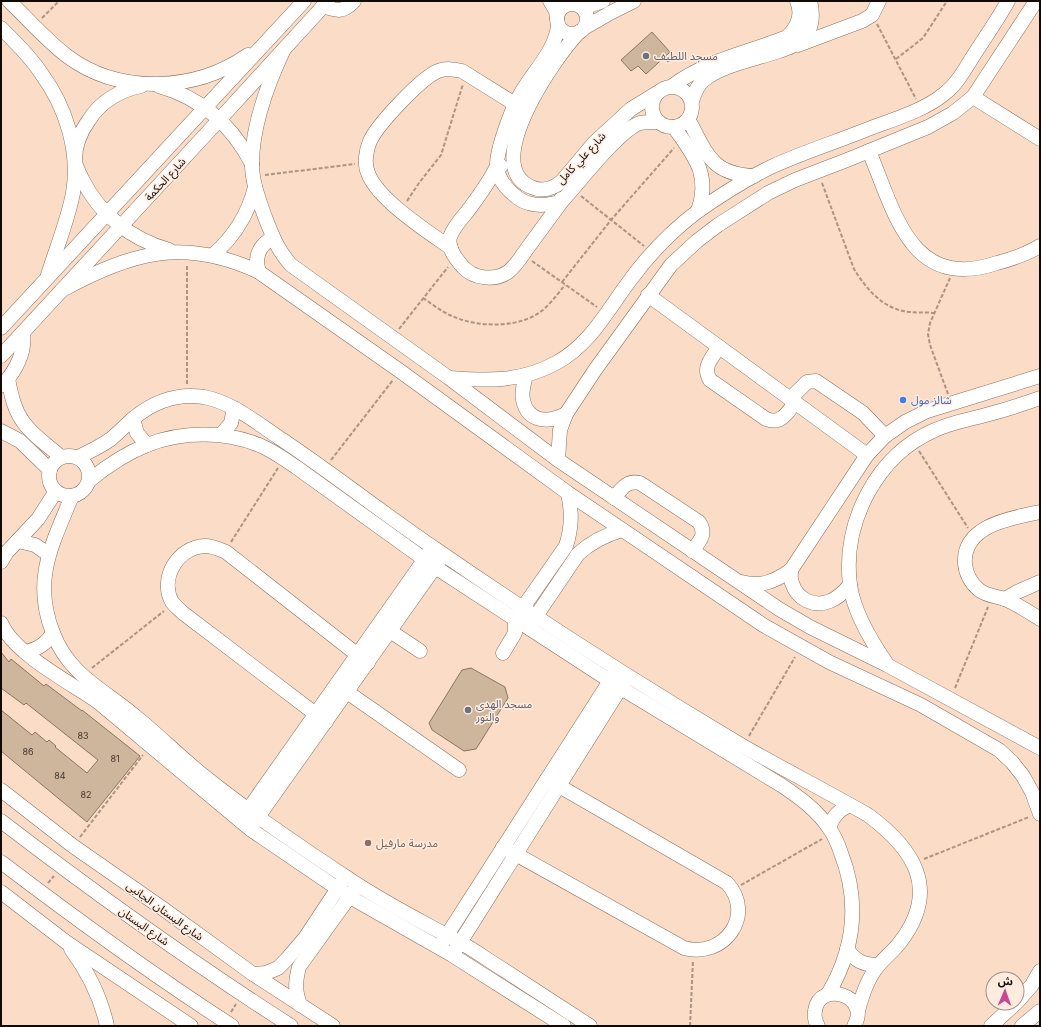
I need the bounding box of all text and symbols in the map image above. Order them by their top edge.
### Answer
place label: مسجد اللطيف [654,49,718,63]
marker: مسجد اللطيف [641,51,651,61]
street label: شارع علي كامل [553,129,611,189]
street label: شارع الحكمة [141,154,190,204]
place label: شالز مول [911,393,952,407]
marker: شالز مول [898,395,908,405]
place label: مسجد الهدى والنور [475,697,533,724]
marker: مسجد الهدى والنور [463,705,473,715]
house number: 83 [77,730,89,741]
house number: 86 [22,746,34,757]
house number: 81 [110,753,120,764]
house number: 84 [54,770,66,781]
house number: 82 [80,789,92,800]
place label: مدرسة مارفيل [376,836,438,850]
marker: مدرسة مارفيل [363,838,373,848]
street label: شارع البستان الجانبى [124,879,206,943]
street label: شارع البستان [116,904,172,948]
north arrow [985,971,1025,1011]
text: ش [998,974,1013,988]

